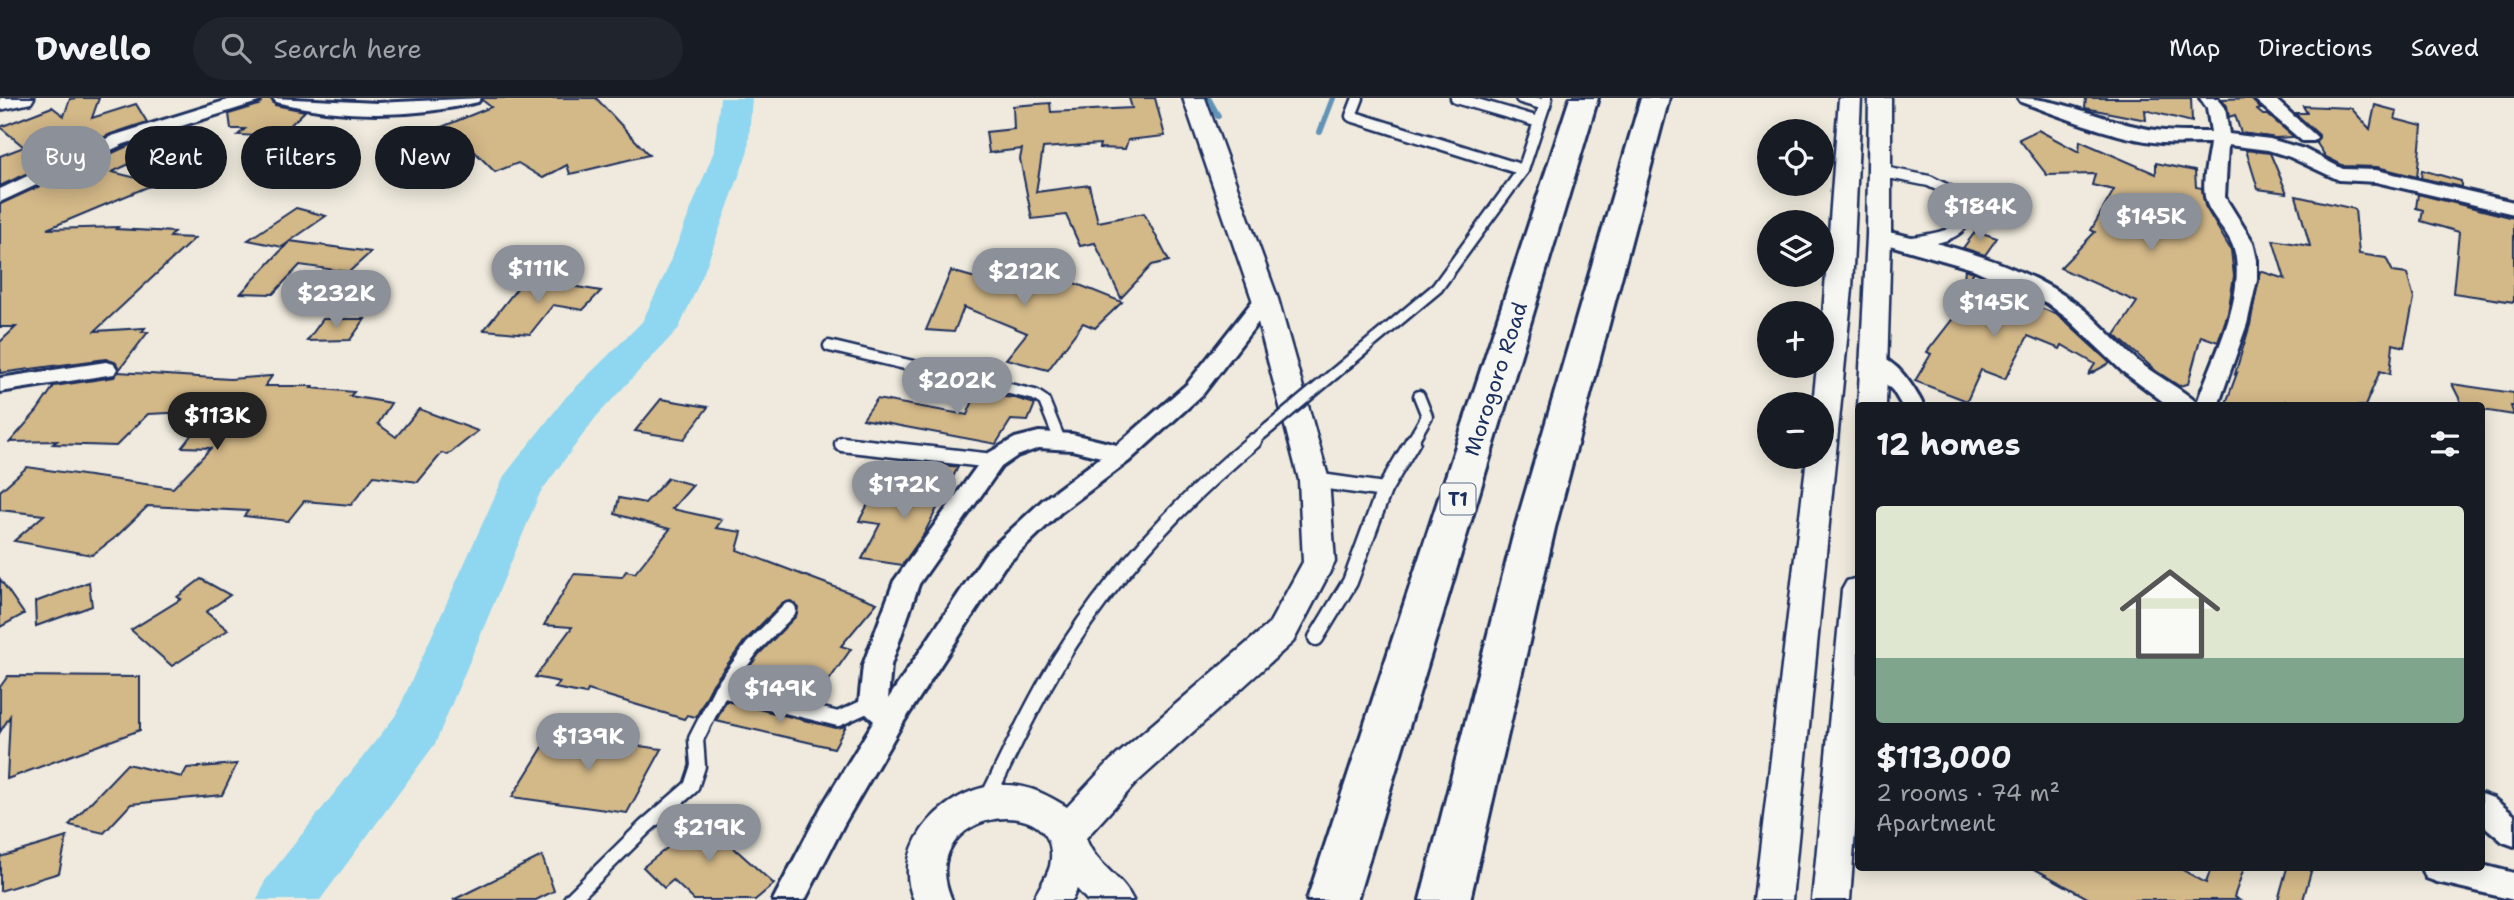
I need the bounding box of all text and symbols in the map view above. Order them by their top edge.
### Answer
search box [193,17,683,80]
text: Dwello [35,26,151,71]
icon: search [217,29,255,67]
text: Search here [273,31,422,66]
text: Map [2169,32,2220,64]
text: Directions [2258,32,2373,64]
text: Saved [2411,32,2479,64]
map controls [1757,119,1834,469]
button: locate [1757,119,1834,196]
chip: Buy [21,126,111,189]
chip: Rent [125,126,227,189]
chip: Filters [241,126,361,189]
chip: New [375,126,475,189]
pin: $184K [1931,184,2029,243]
text: $184K [1943,191,2017,221]
pin: $145K [2102,194,2200,253]
text: $145K [2116,201,2186,231]
button: layers [1757,210,1834,287]
pin: $111K [489,246,587,305]
pin: $212K [975,248,1073,308]
text: $111K [508,253,568,283]
text: $212K [988,256,1060,286]
pin: $232K [287,271,385,330]
text: $232K [297,278,375,308]
pin: $145K [1945,280,2043,339]
text: $145K [1959,287,2029,317]
street label: Morogoro Road [1458,298,1534,460]
button: + [1757,301,1834,378]
pin: $202K [908,358,1006,417]
text: $202K [918,365,996,395]
pin: $113K [168,392,266,452]
button: − [1757,392,1834,469]
text: $113K [184,400,250,430]
text: 12 homes [1876,424,2020,465]
icon: filters [2426,425,2464,463]
pin: $172K [855,462,953,521]
text: $172K [868,469,940,499]
road number: T1 [1440,484,1476,514]
icon: home [2107,551,2233,677]
pin: $149K [731,666,829,725]
text: $149K [744,673,816,703]
pin: $139K [539,714,637,773]
text: $139K [552,721,624,751]
text: $113,000 [1876,737,2012,778]
text: 2 rooms · 74 m² [1876,778,2060,808]
pin: $219K [660,804,758,864]
text: Apartment [1876,808,1996,838]
text: $219K [673,812,745,842]

